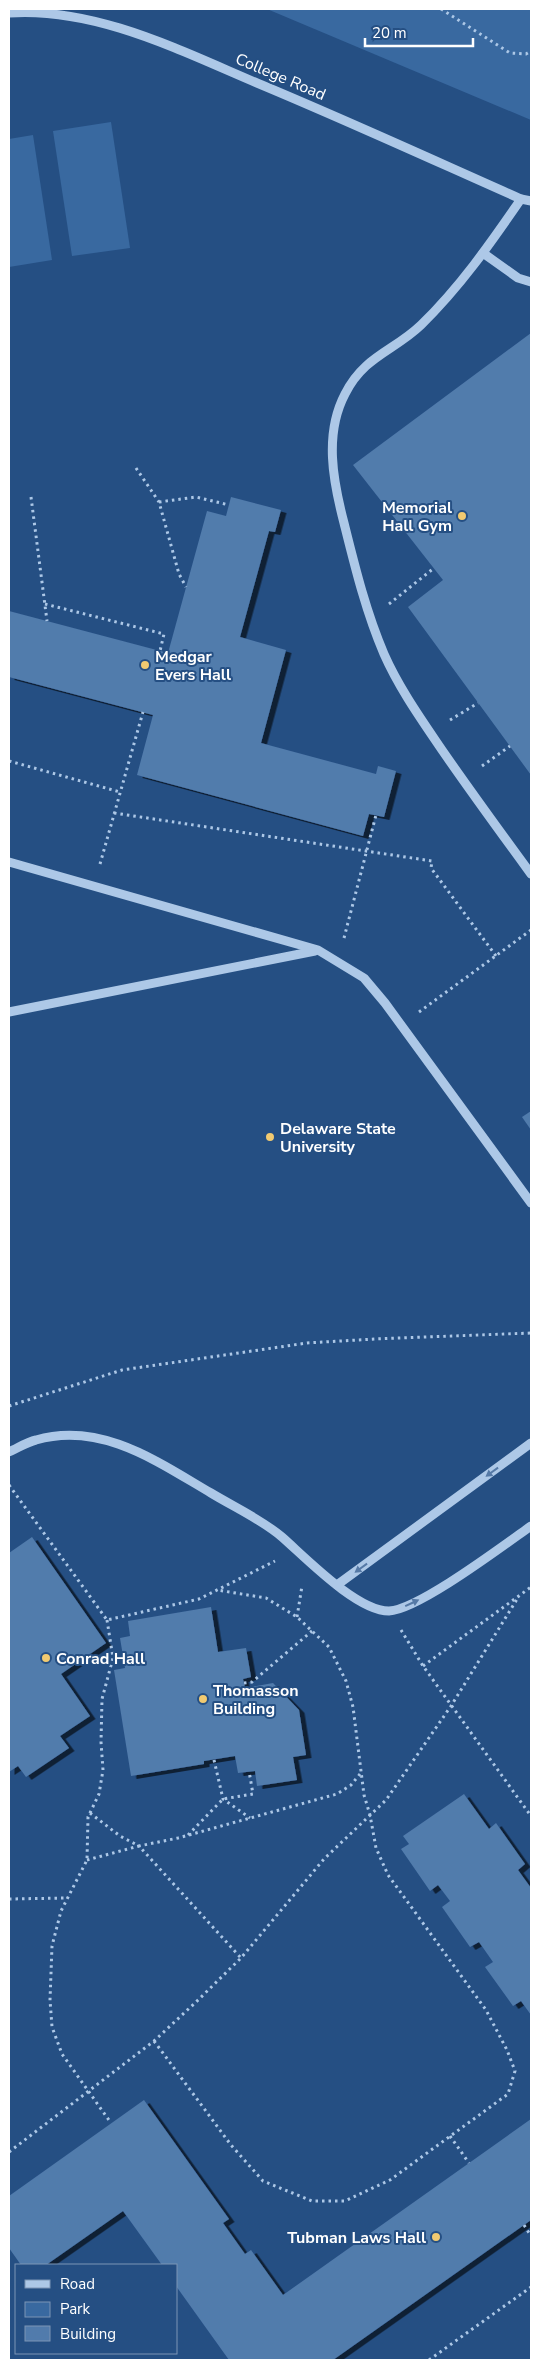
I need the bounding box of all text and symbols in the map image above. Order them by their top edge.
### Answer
scale bar [365,15,472,47]
text: 20 m [372,23,407,43]
street label: College Road [232,48,329,106]
place label: Memorial Hall Gym [382,497,452,537]
marker: Memorial Hall Gym [456,510,468,522]
place label: Medgar Evers Hall [155,646,231,686]
marker: Medgar Evers Hall [139,659,151,671]
place label: Delaware State University [280,1118,396,1158]
marker: Delaware State University [264,1131,276,1143]
one-way arrow [486,1466,499,1477]
one-way arrow [355,1562,368,1573]
one-way arrow [405,1599,420,1608]
place label: Conrad Hall [56,1648,145,1670]
marker: Conrad Hall [40,1652,52,1664]
place label: Thomasson Building [213,1680,299,1720]
marker: Thomasson Building [197,1693,209,1705]
place label: Tubman Laws Hall [287,2227,426,2249]
marker: Tubman Laws Hall [430,2231,442,2243]
legend [15,2264,178,2354]
text: Road [60,2274,95,2294]
text: Park [60,2299,90,2319]
text: Building [60,2324,116,2344]

